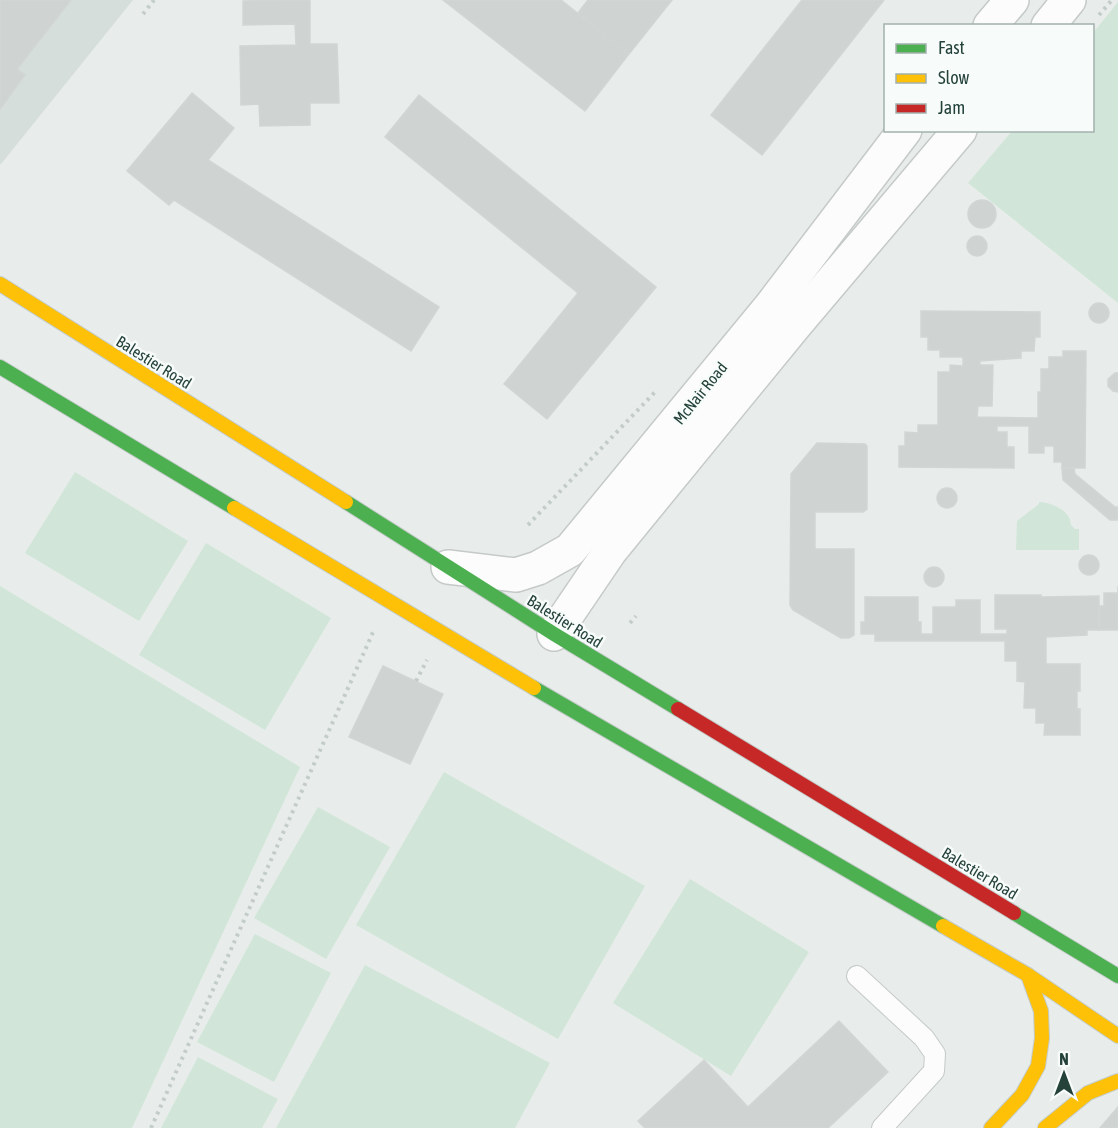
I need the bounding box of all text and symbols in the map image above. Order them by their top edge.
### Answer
legend [884,24,1094,132]
text: Fast [938,37,965,58]
text: Slow [938,67,969,88]
text: Jam [938,97,965,118]
street label: Balestier Road [113,332,195,392]
street label: McNair Road [670,358,730,428]
street label: Balestier Road [524,591,606,651]
street label: Balestier Road [939,843,1021,903]
north arrow [1034,1044,1094,1104]
text: N [1059,1050,1069,1068]

